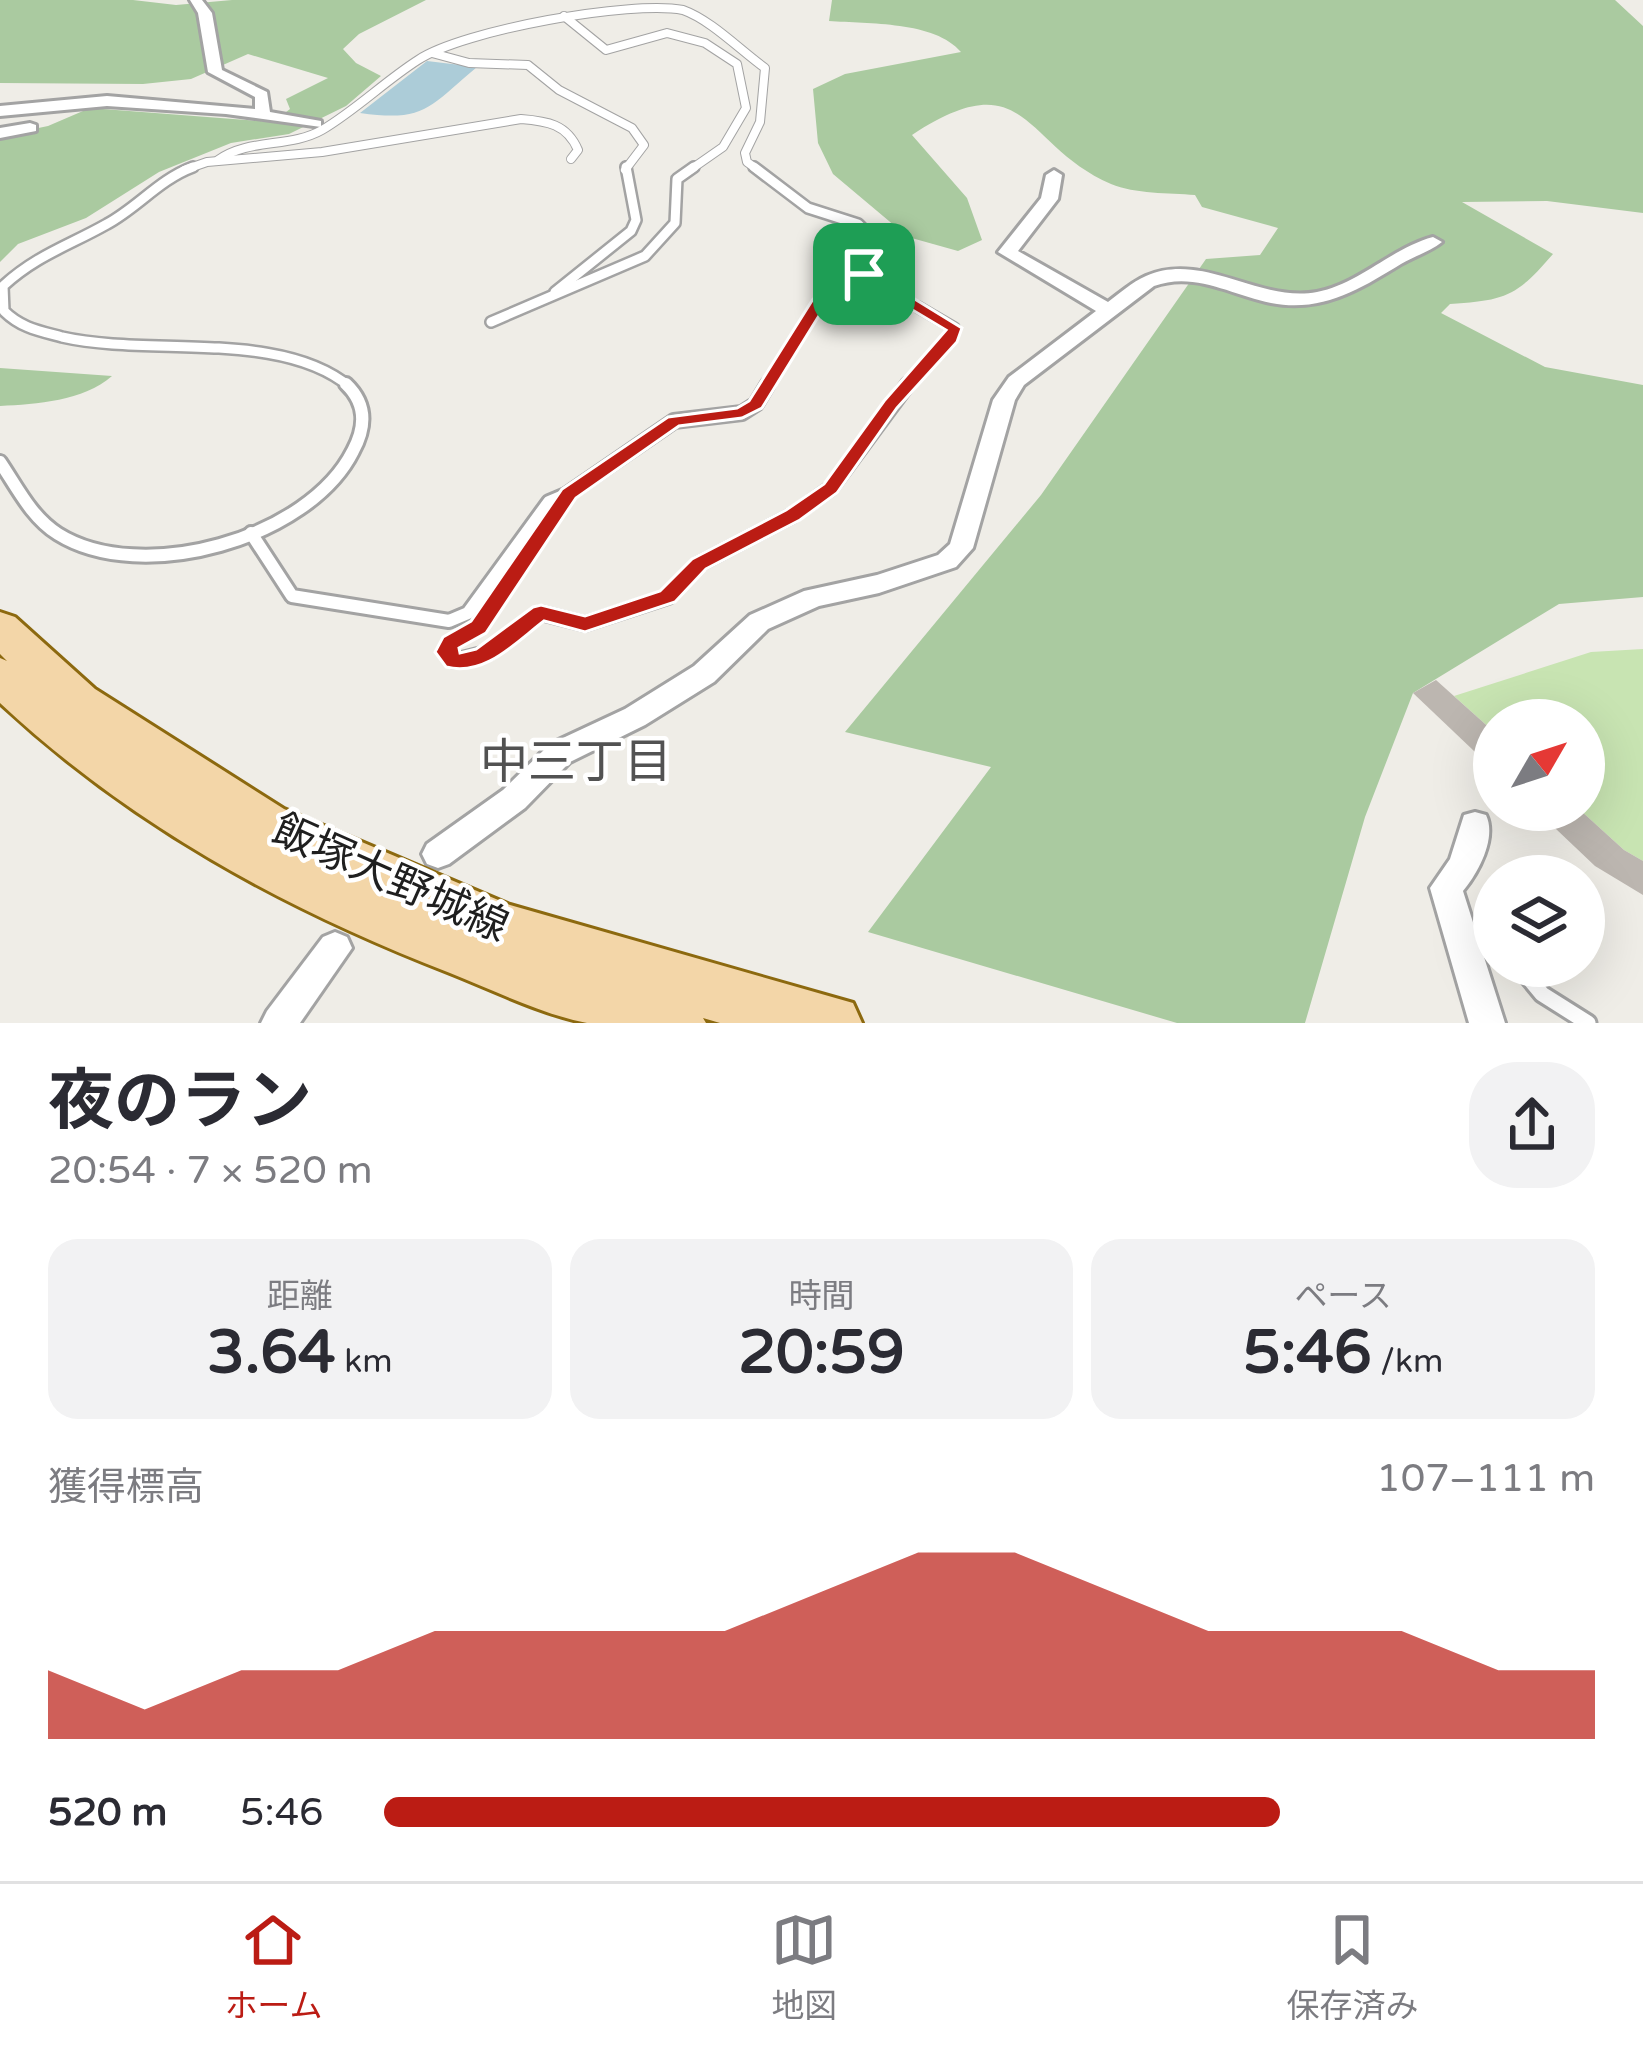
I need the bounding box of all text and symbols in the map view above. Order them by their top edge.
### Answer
pin [813,223,915,325]
icon: arrive [831,241,897,307]
north arrow [1473,699,1605,831]
map controls [1473,699,1605,987]
district label: 中三丁目 [480,734,672,792]
street label: 飯塚大野城線 [265,804,516,953]
button: layers [1473,855,1605,987]
text: 夜のラン [48,1062,312,1142]
button: share [1469,1062,1595,1188]
text: 20:54 · 7 × 520 m [48,1147,373,1194]
text: 距離 [267,1277,333,1316]
text: 時間 [788,1277,854,1316]
text: ペース [1294,1277,1392,1316]
text: 3.64 [207,1317,336,1389]
text: 20:59 [738,1317,905,1389]
text: 5:46 [1243,1317,1372,1389]
text: km [336,1342,393,1381]
text: /km [1372,1342,1443,1381]
text: 107–111 m [1376,1455,1595,1502]
text: 獲得標高 [48,1464,204,1511]
text: 520 m [48,1789,167,1836]
text: 5:46 [240,1789,324,1836]
tab: ホーム [224,1907,323,2027]
tab: 地図 [771,1907,837,2027]
tab: 保存済み [1286,1907,1418,2027]

